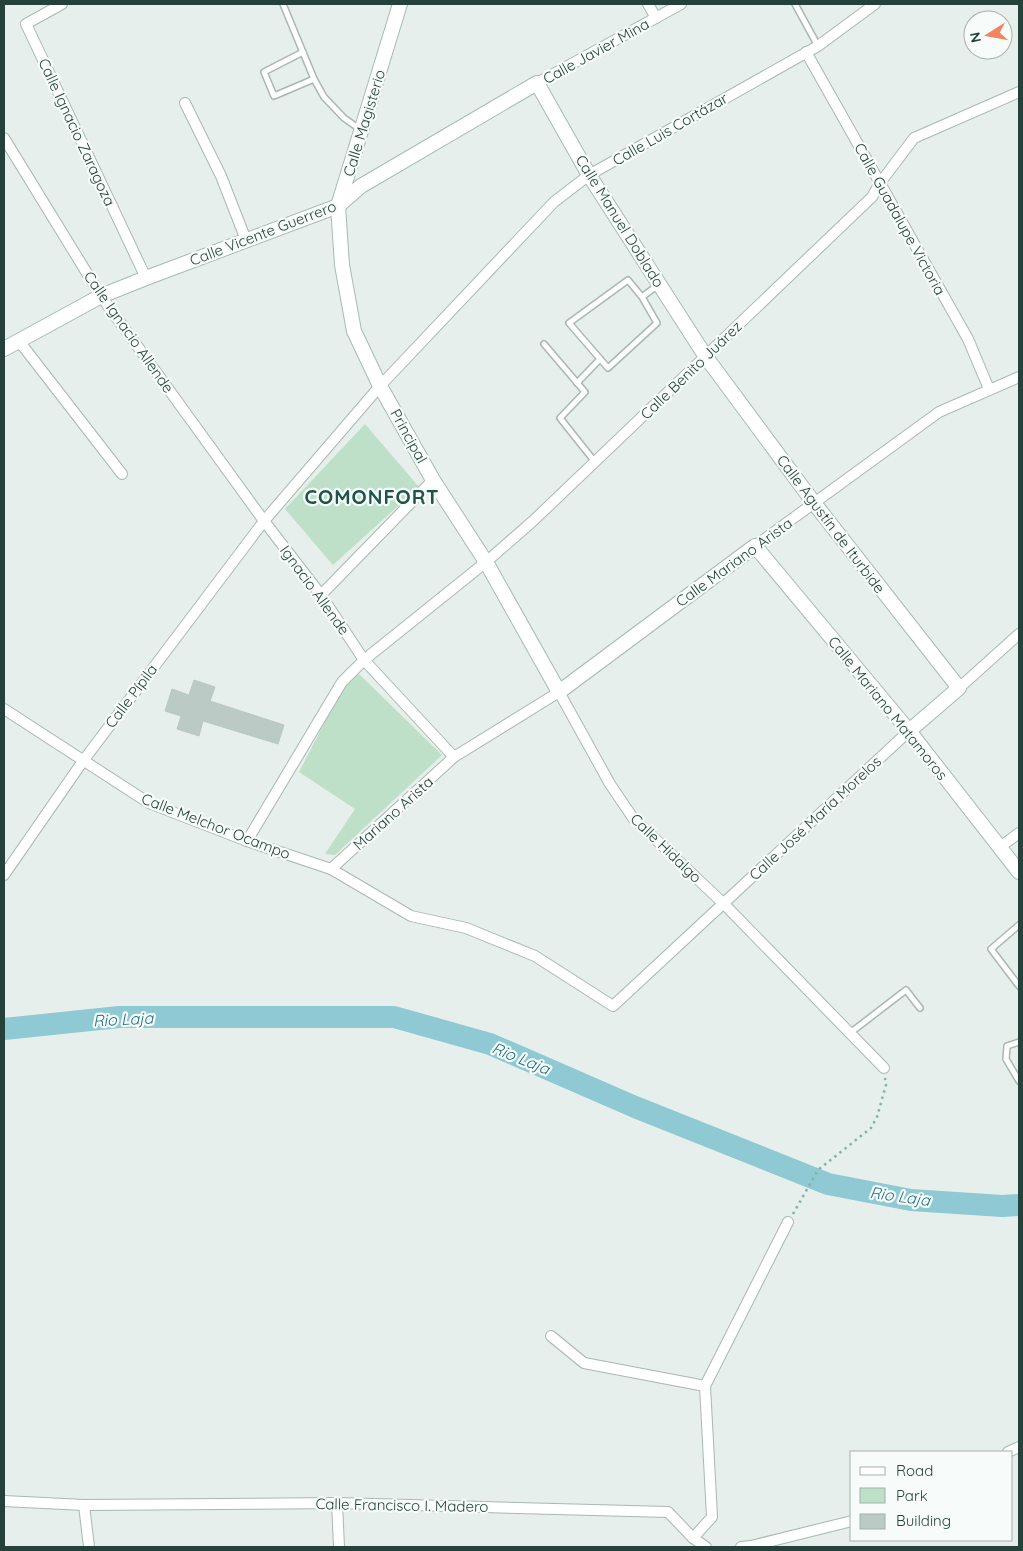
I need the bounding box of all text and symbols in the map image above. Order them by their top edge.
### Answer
north arrow [963,10,1013,60]
street label: Calle Javier Mina [540,14,652,88]
text: N [965,31,985,44]
street label: Calle Ignacio Zaragoza [34,55,120,209]
street label: Calle Magisterio [339,67,389,179]
street label: Calle Luis Cortázar [609,88,731,170]
street label: Calle Guadalupe Victoria [850,140,950,298]
street label: Calle Manuel Doblado [571,151,669,291]
street label: Calle Vicente Guerrero [187,196,339,270]
street label: Calle Ignacio Allende [80,267,178,397]
street label: Calle Benito Juárez [636,317,746,423]
street label: Principal [386,405,432,467]
street label: Calle Agustín de Iturbide [773,451,889,597]
district label: COMONFORT [304,484,440,509]
street label: Calle Mariano Arista [672,513,796,611]
street label: Ignacio Allende [276,541,354,639]
street label: Calle Mariano Matamoros [824,632,952,784]
street label: Calle Pípila [101,660,161,732]
street label: Calle José María Morelos [745,752,885,884]
street label: Mariano Arista [349,772,437,854]
street label: Calle Melchor Ocampo [139,789,293,863]
street label: Calle Hidalgo [626,809,706,887]
water label: Rio Laja [92,1007,155,1031]
water label: Rio Laja [489,1037,554,1079]
water label: Rio Laja [869,1182,933,1210]
legend [850,1451,1013,1541]
text: Road [896,1461,933,1480]
text: Park [896,1486,928,1505]
street label: Calle Francisco I. Madero [315,1494,489,1516]
text: Building [896,1511,951,1530]

